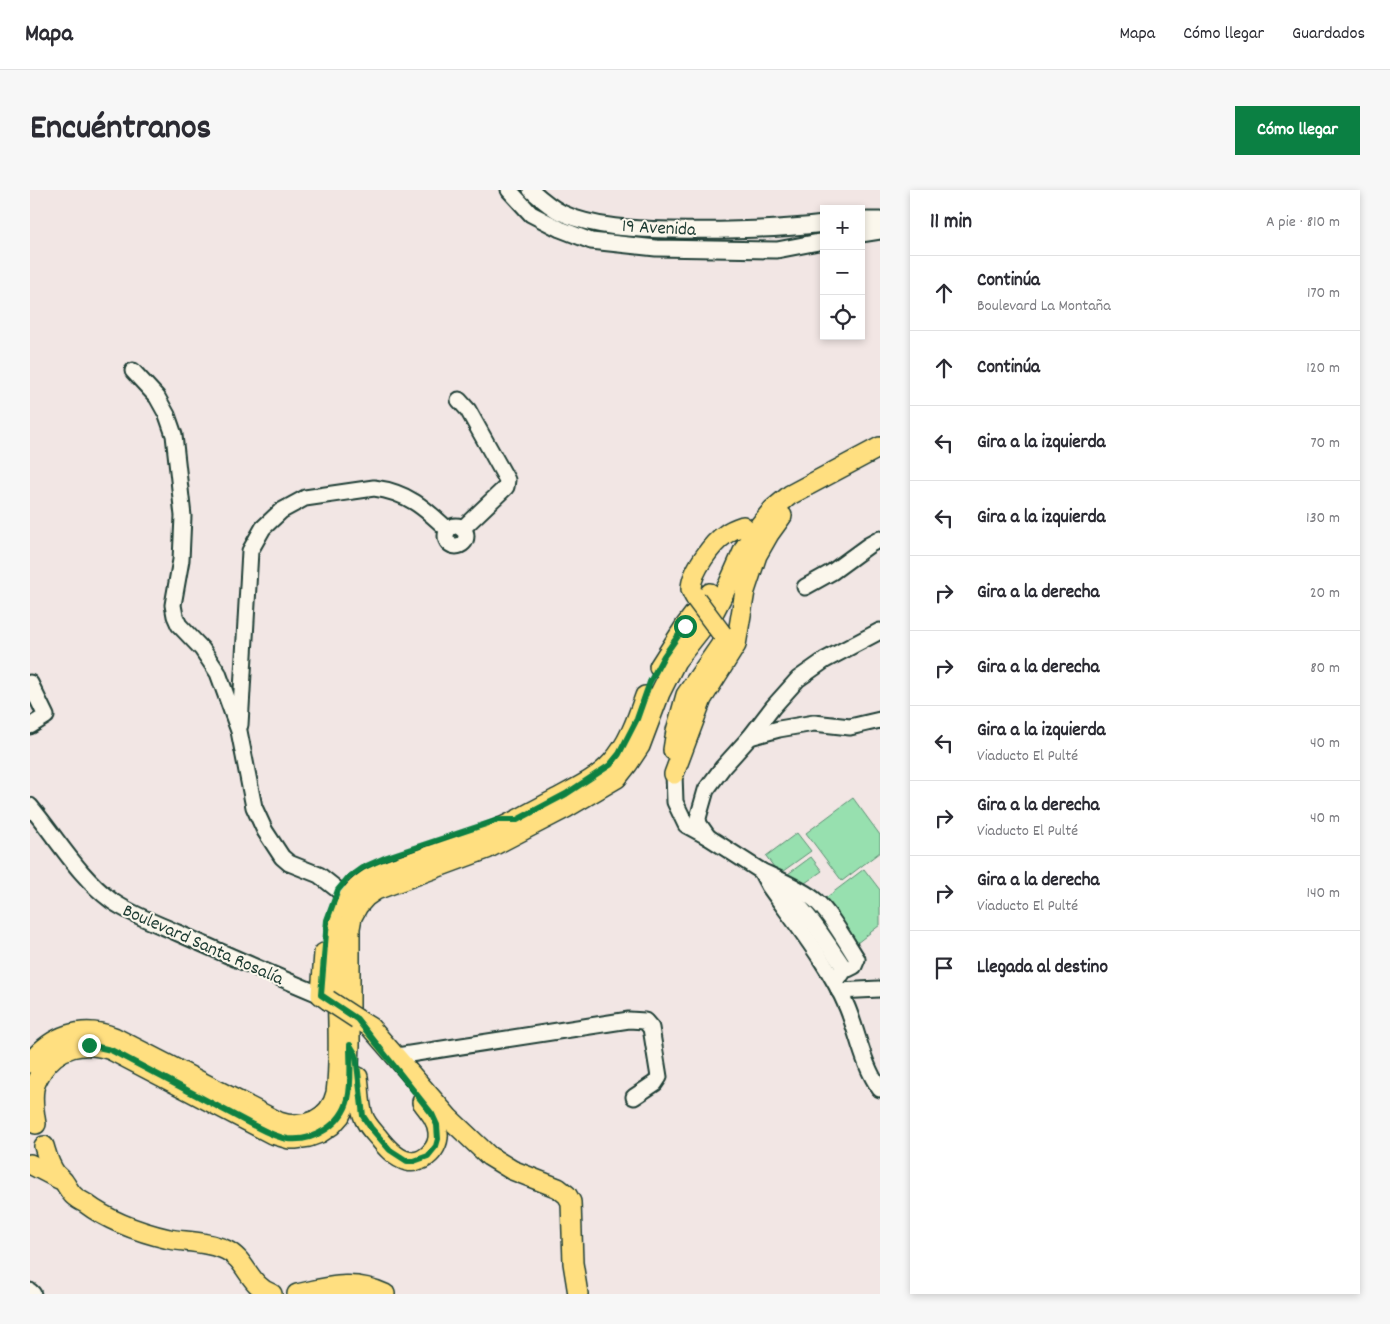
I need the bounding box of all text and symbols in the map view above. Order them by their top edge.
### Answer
text: Mapa [25,18,73,52]
text: Mapa [1119,22,1155,47]
text: Cómo llegar [1183,22,1264,47]
text: Guardados [1292,22,1365,47]
text: Encuéntranos [30,105,211,155]
button: Cómo llegar [1235,106,1360,155]
map controls [820,205,865,340]
button: + [820,205,865,250]
text: 11 min [930,208,972,238]
text: A pie · 810 m [1266,211,1340,234]
street label: 19 Avenida [621,214,698,245]
button: − [820,250,865,295]
text: Continúa [977,268,1040,295]
icon: ahead [930,279,958,307]
text: 170 m [1307,282,1340,305]
button: locate [820,295,865,340]
text: Boulevard La Montaña [977,295,1111,318]
icon: ahead [930,354,958,382]
text: Continúa [977,355,1040,382]
text: 120 m [1306,357,1340,380]
icon: left [930,429,958,457]
text: Gira a la izquierda [977,430,1105,457]
text: 70 m [1310,432,1340,455]
icon: left [930,504,958,532]
text: Gira a la izquierda [977,505,1105,532]
text: 130 m [1306,507,1340,530]
icon: right [930,579,958,607]
text: Gira a la derecha [977,580,1099,607]
text: 20 m [1310,582,1340,605]
route start [674,615,697,638]
icon: right [930,654,958,682]
text: Gira a la derecha [977,655,1099,682]
text: 80 m [1310,657,1340,680]
text: Gira a la izquierda [977,718,1105,745]
icon: left [930,729,958,757]
text: 40 m [1310,732,1340,755]
text: Viaducto El Pulté [977,745,1078,768]
text: Gira a la derecha [977,793,1099,820]
icon: right [930,804,958,832]
text: 40 m [1310,807,1340,830]
text: Viaducto El Pulté [977,820,1078,843]
text: Gira a la derecha [977,868,1099,895]
icon: right [930,879,958,907]
text: 140 m [1306,882,1340,905]
text: Viaducto El Pulté [977,895,1078,918]
street label: Boulevard Santa Rosalía [118,899,288,994]
icon: arrive [930,954,958,982]
text: Llegada al destino [977,955,1108,982]
route end [78,1034,101,1057]

